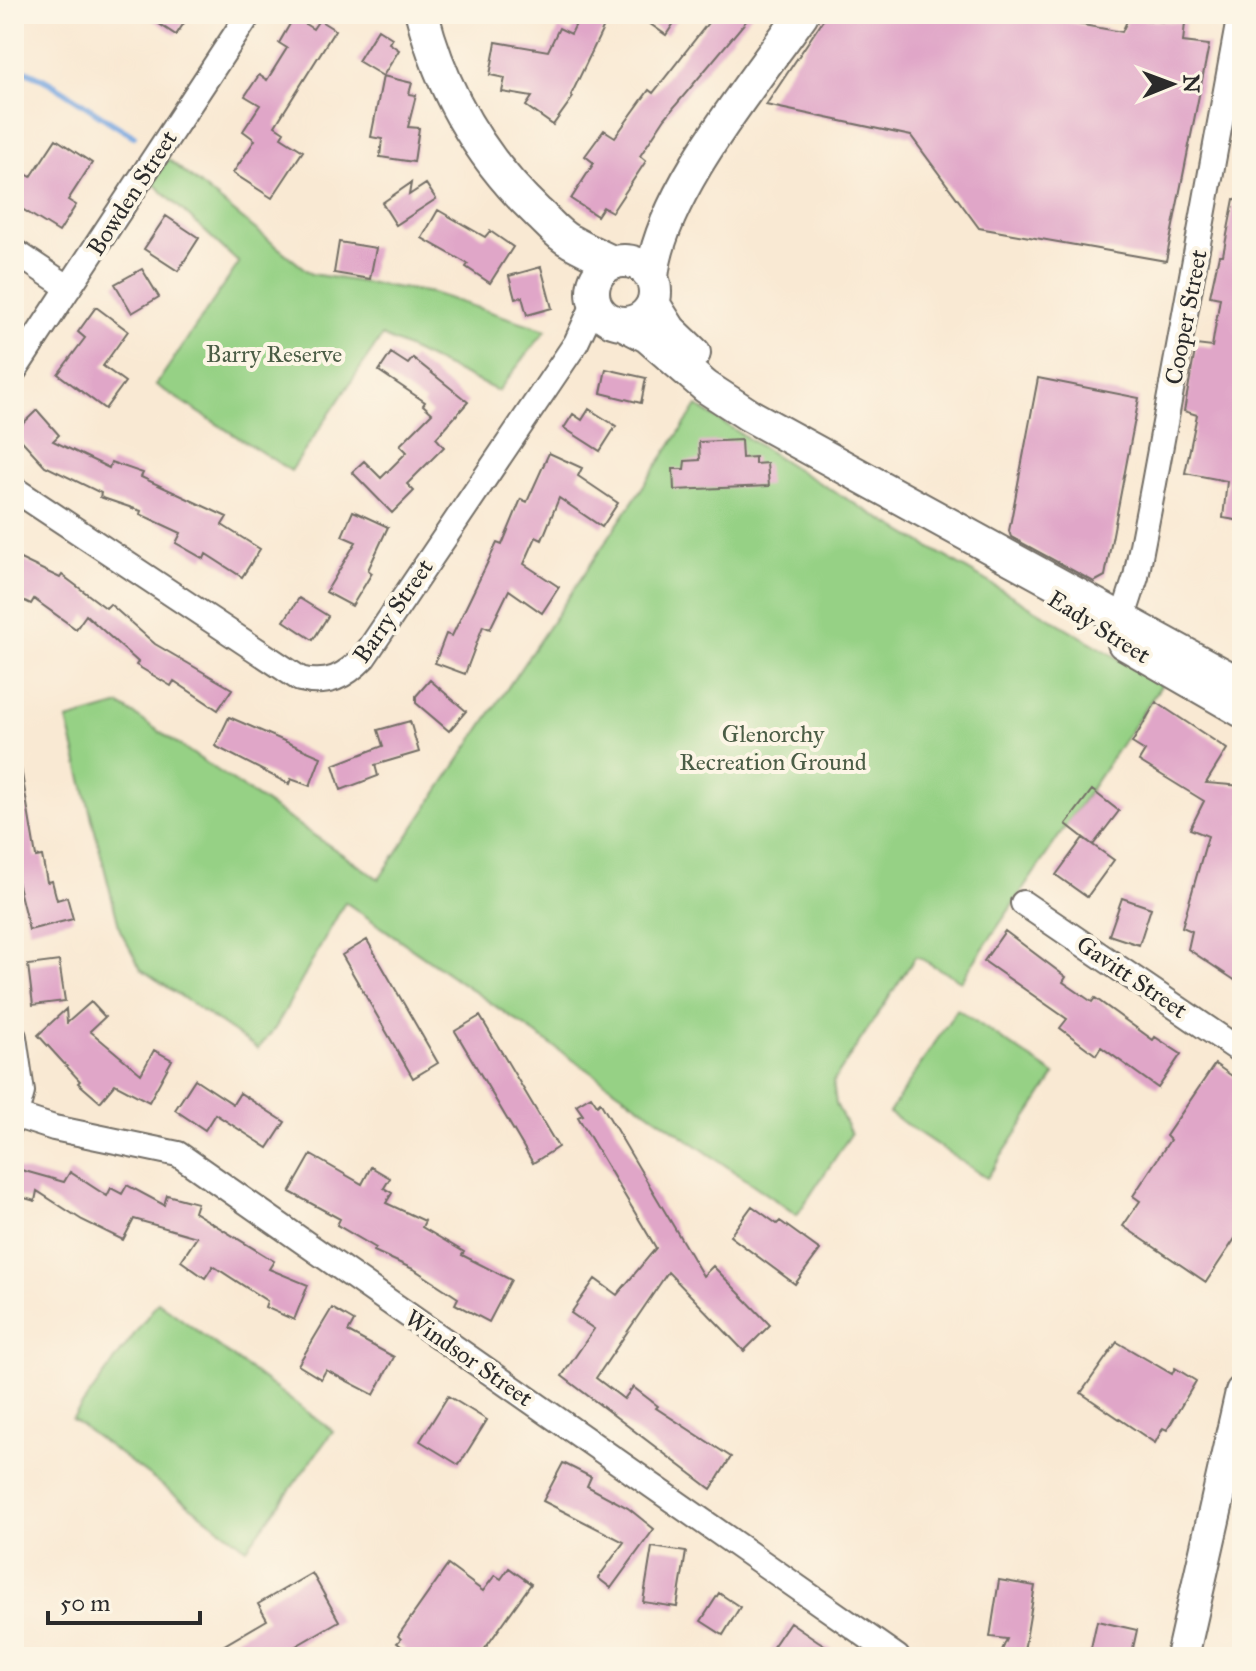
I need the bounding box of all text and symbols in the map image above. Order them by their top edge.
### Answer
north arrow [1132,44,1212,124]
text: N [1178,74,1205,94]
street label: Bowden Street [80,124,184,261]
street label: Cooper Street [1158,247,1214,387]
park label: Barry Reserve [206,339,342,369]
street label: Barry Street [346,553,440,669]
street label: Eady Street [1042,584,1156,671]
park label: Glenorchy Recreation Ground [679,719,867,777]
street label: Gavitt Street [1071,929,1194,1025]
street label: Windsor Street [399,1303,539,1413]
scale bar [48,1575,200,1625]
text: 50 m [60,1588,110,1618]

